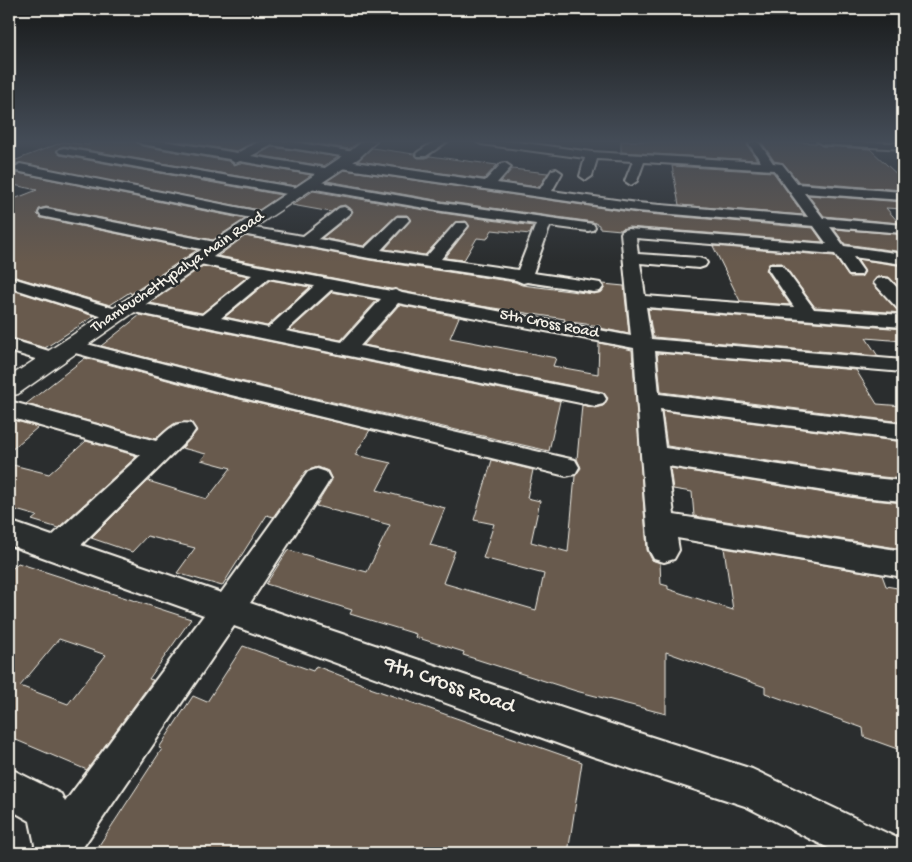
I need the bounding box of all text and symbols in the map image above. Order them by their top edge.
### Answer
street label: Thambuchettypalya Main Road [87,207,270,339]
street label: 5th Cross Road [498,306,602,344]
street label: 9th Cross Road [379,651,520,721]

